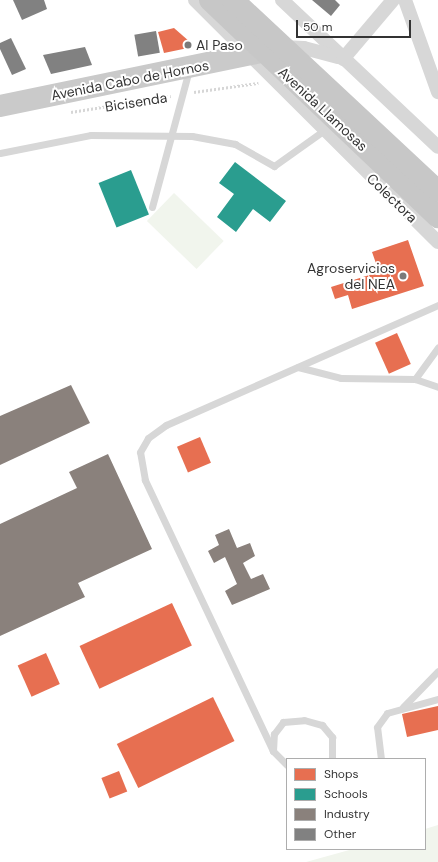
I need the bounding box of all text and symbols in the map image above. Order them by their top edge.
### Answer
scale bar [298,12,413,38]
text: 50 m [303,19,332,35]
place label: Al Paso [196,37,243,53]
marker: Al Paso [183,40,193,50]
street label: Avenida Cabo de Hornos [50,56,210,104]
street label: Avenida Llamosas [275,63,371,155]
street label: Bicisenda [104,89,168,115]
street label: Colectora [363,170,421,226]
place label: Agroservicios del NEA [307,260,395,292]
marker: Agroservicios del NEA [398,271,408,281]
legend [286,758,426,850]
text: Shops [324,766,359,782]
text: Schools [324,786,368,802]
text: Industry [324,806,370,822]
text: Other [324,826,356,842]

